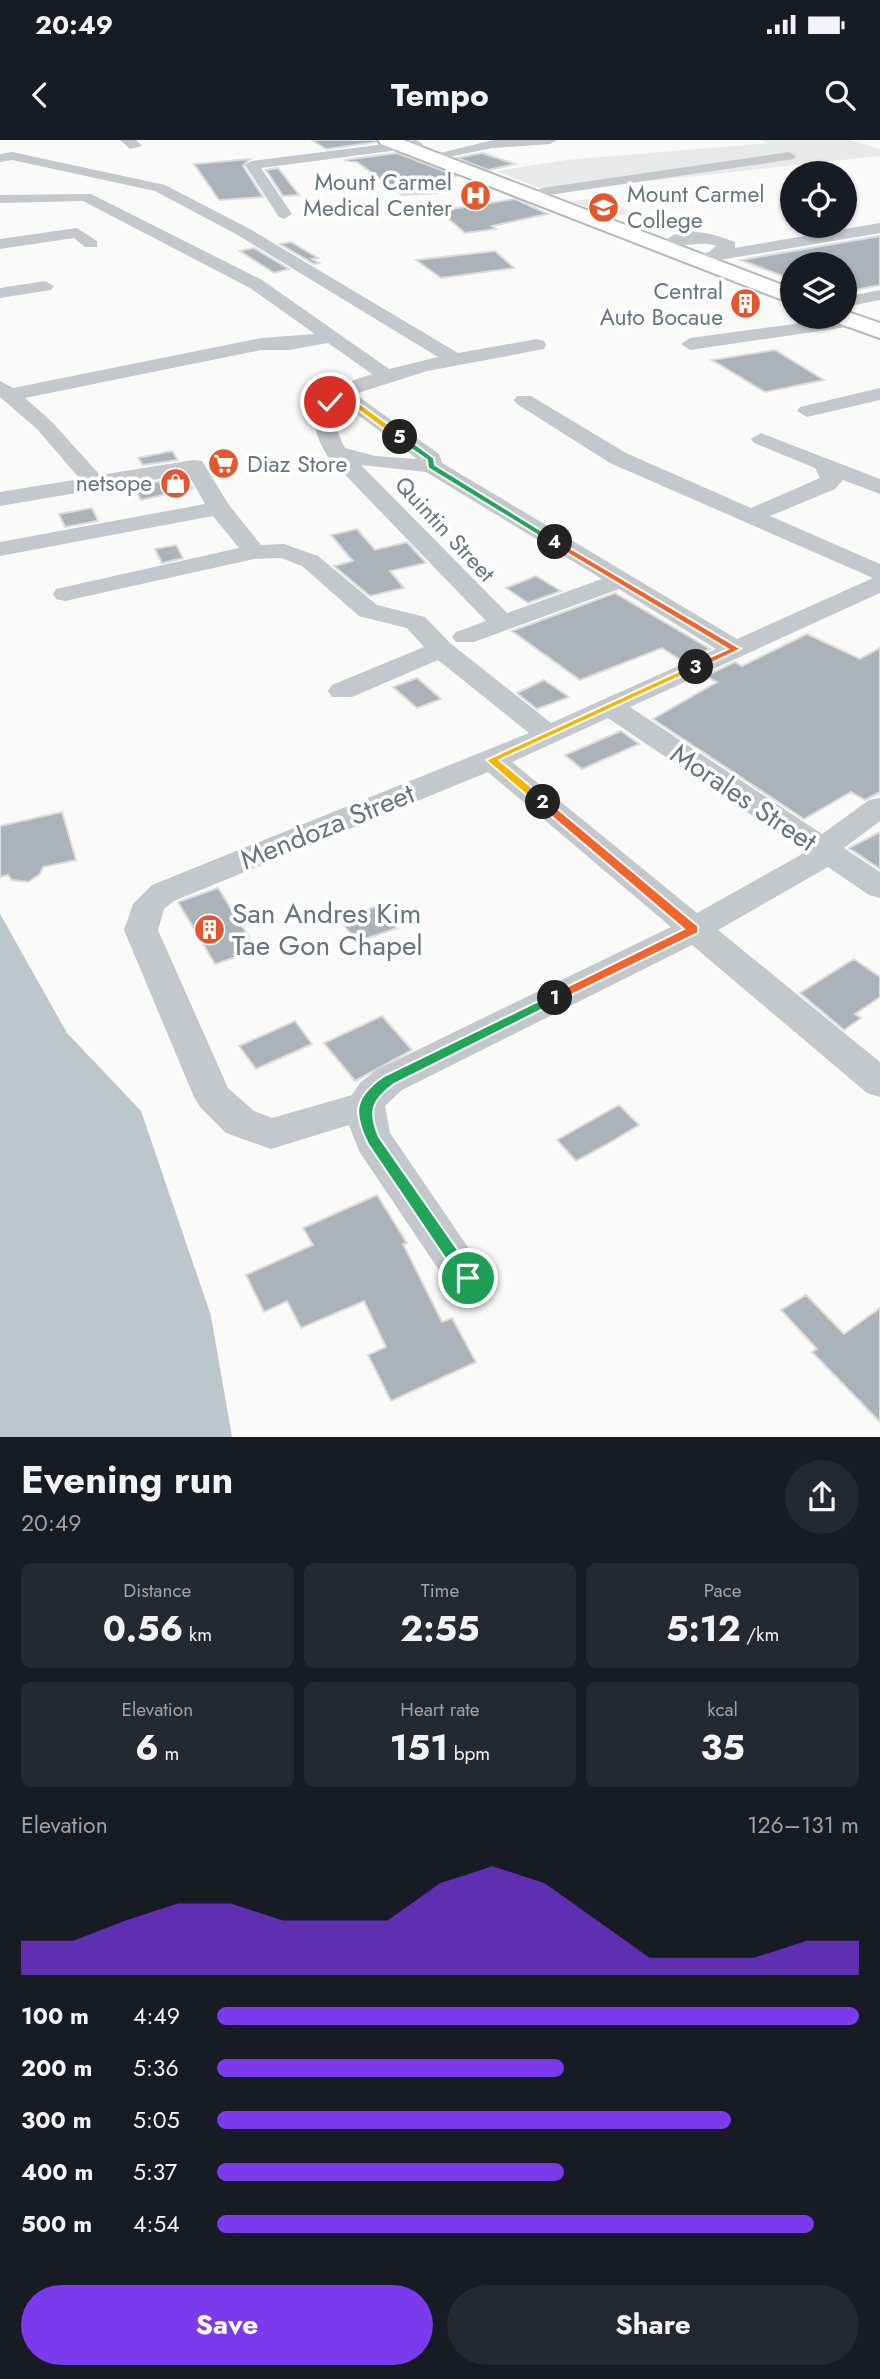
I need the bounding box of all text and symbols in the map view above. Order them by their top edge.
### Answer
text: 20:49 [35,6,113,44]
text: Tempo [391,72,489,118]
icon: back [21,76,59,114]
icon: search [821,76,859,114]
map controls [780,161,857,329]
button: locate [780,161,857,238]
place label: Mount Carmel Medical Center [303,165,452,225]
place label: Mount Carmel College [627,177,765,237]
hospital icon: Mount Carmel Medical Center [458,178,492,212]
school or university icon: Mount Carmel College [587,190,621,224]
button: layers [780,252,857,329]
place label: Central Auto Bocaue [600,274,723,334]
building icon: Central Auto Bocaue [729,287,763,321]
pin [300,372,360,432]
icon: check [311,383,349,421]
pin: 5 [382,420,418,454]
text: 5 [393,423,406,450]
supermarket icon: Diaz Store [207,447,241,481]
place label: Diaz Store [247,447,347,481]
place label: netsope [76,466,152,500]
shop icon: netsope [158,466,192,500]
street label: Quintin Street [387,469,503,590]
pin: 4 [538,524,572,560]
text: 4 [548,528,561,555]
pin: 3 [678,650,714,684]
text: 3 [690,653,701,680]
street label: Morales Street [662,733,825,862]
street label: Mendoza Street [234,773,421,880]
pin: 2 [526,784,560,820]
text: 2 [536,788,549,815]
place label: San Andres Kim Tae Gon Chapel [232,893,423,966]
building icon: San Andres Kim Tae Gon Chapel [192,912,226,946]
pin: 1 [538,980,572,1016]
text: 1 [550,984,559,1011]
pin [438,1248,498,1308]
icon: arrive [449,1259,487,1297]
text: Evening run [21,1452,233,1507]
button: share [785,1460,859,1534]
text: 20:49 [21,1506,81,1540]
text: Distance [123,1577,191,1604]
text: Time [421,1577,459,1604]
text: Pace [704,1577,742,1604]
text: 0.56 [103,1604,183,1654]
text: 2:55 [400,1604,480,1654]
text: 5:12 [666,1604,741,1654]
text: km [183,1621,212,1648]
text: /km [741,1621,779,1648]
text: Elevation [121,1696,193,1723]
text: Heart rate [400,1696,480,1723]
text: kcal [707,1696,738,1723]
text: 6 [135,1723,159,1773]
text: 151 [390,1723,448,1773]
text: 35 [701,1723,745,1773]
text: m [159,1740,179,1767]
text: bpm [448,1740,490,1767]
text: Elevation [21,1808,108,1842]
text: 126–131 m [747,1808,859,1842]
text: 100 m [21,1999,89,2033]
text: 4:49 [133,1999,180,2033]
text: 200 m [21,2051,92,2085]
text: 5:36 [133,2051,179,2085]
text: 300 m [21,2103,92,2137]
text: 5:05 [133,2103,180,2137]
text: 400 m [21,2155,93,2189]
text: 5:37 [133,2155,177,2189]
text: 500 m [21,2207,92,2241]
text: 4:54 [133,2207,180,2241]
button: Save [21,2285,433,2365]
button: Share [447,2285,859,2365]

